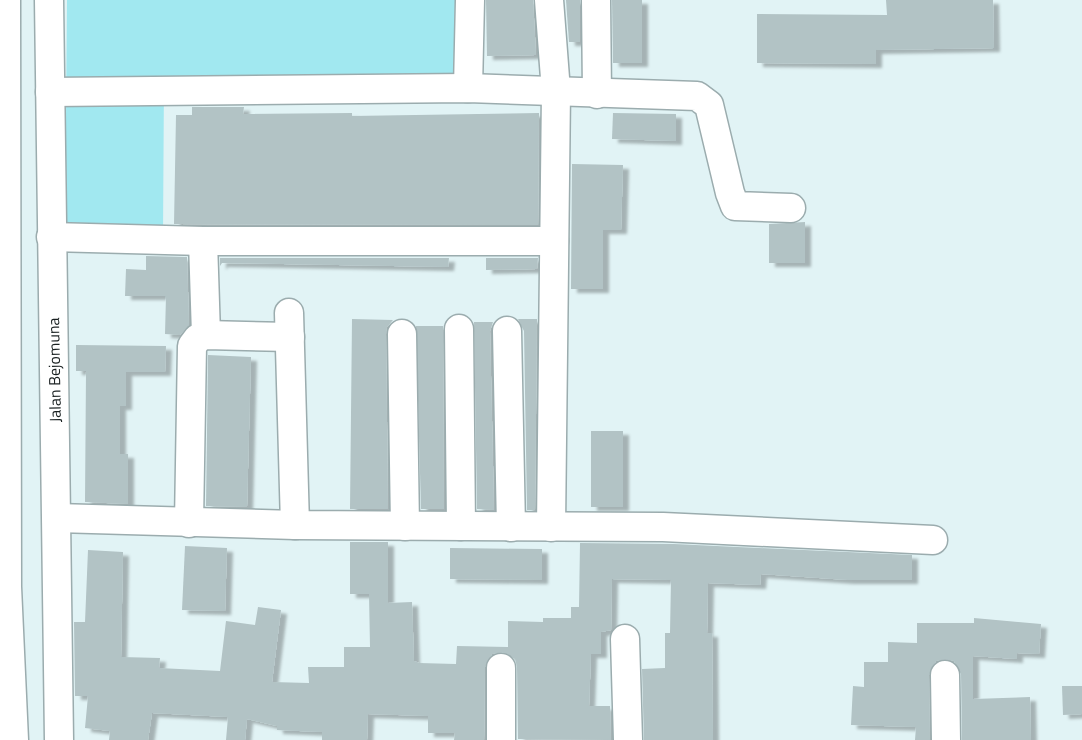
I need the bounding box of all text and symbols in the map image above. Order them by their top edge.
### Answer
street label: Jalan Bejomuna [41,317,67,423]

